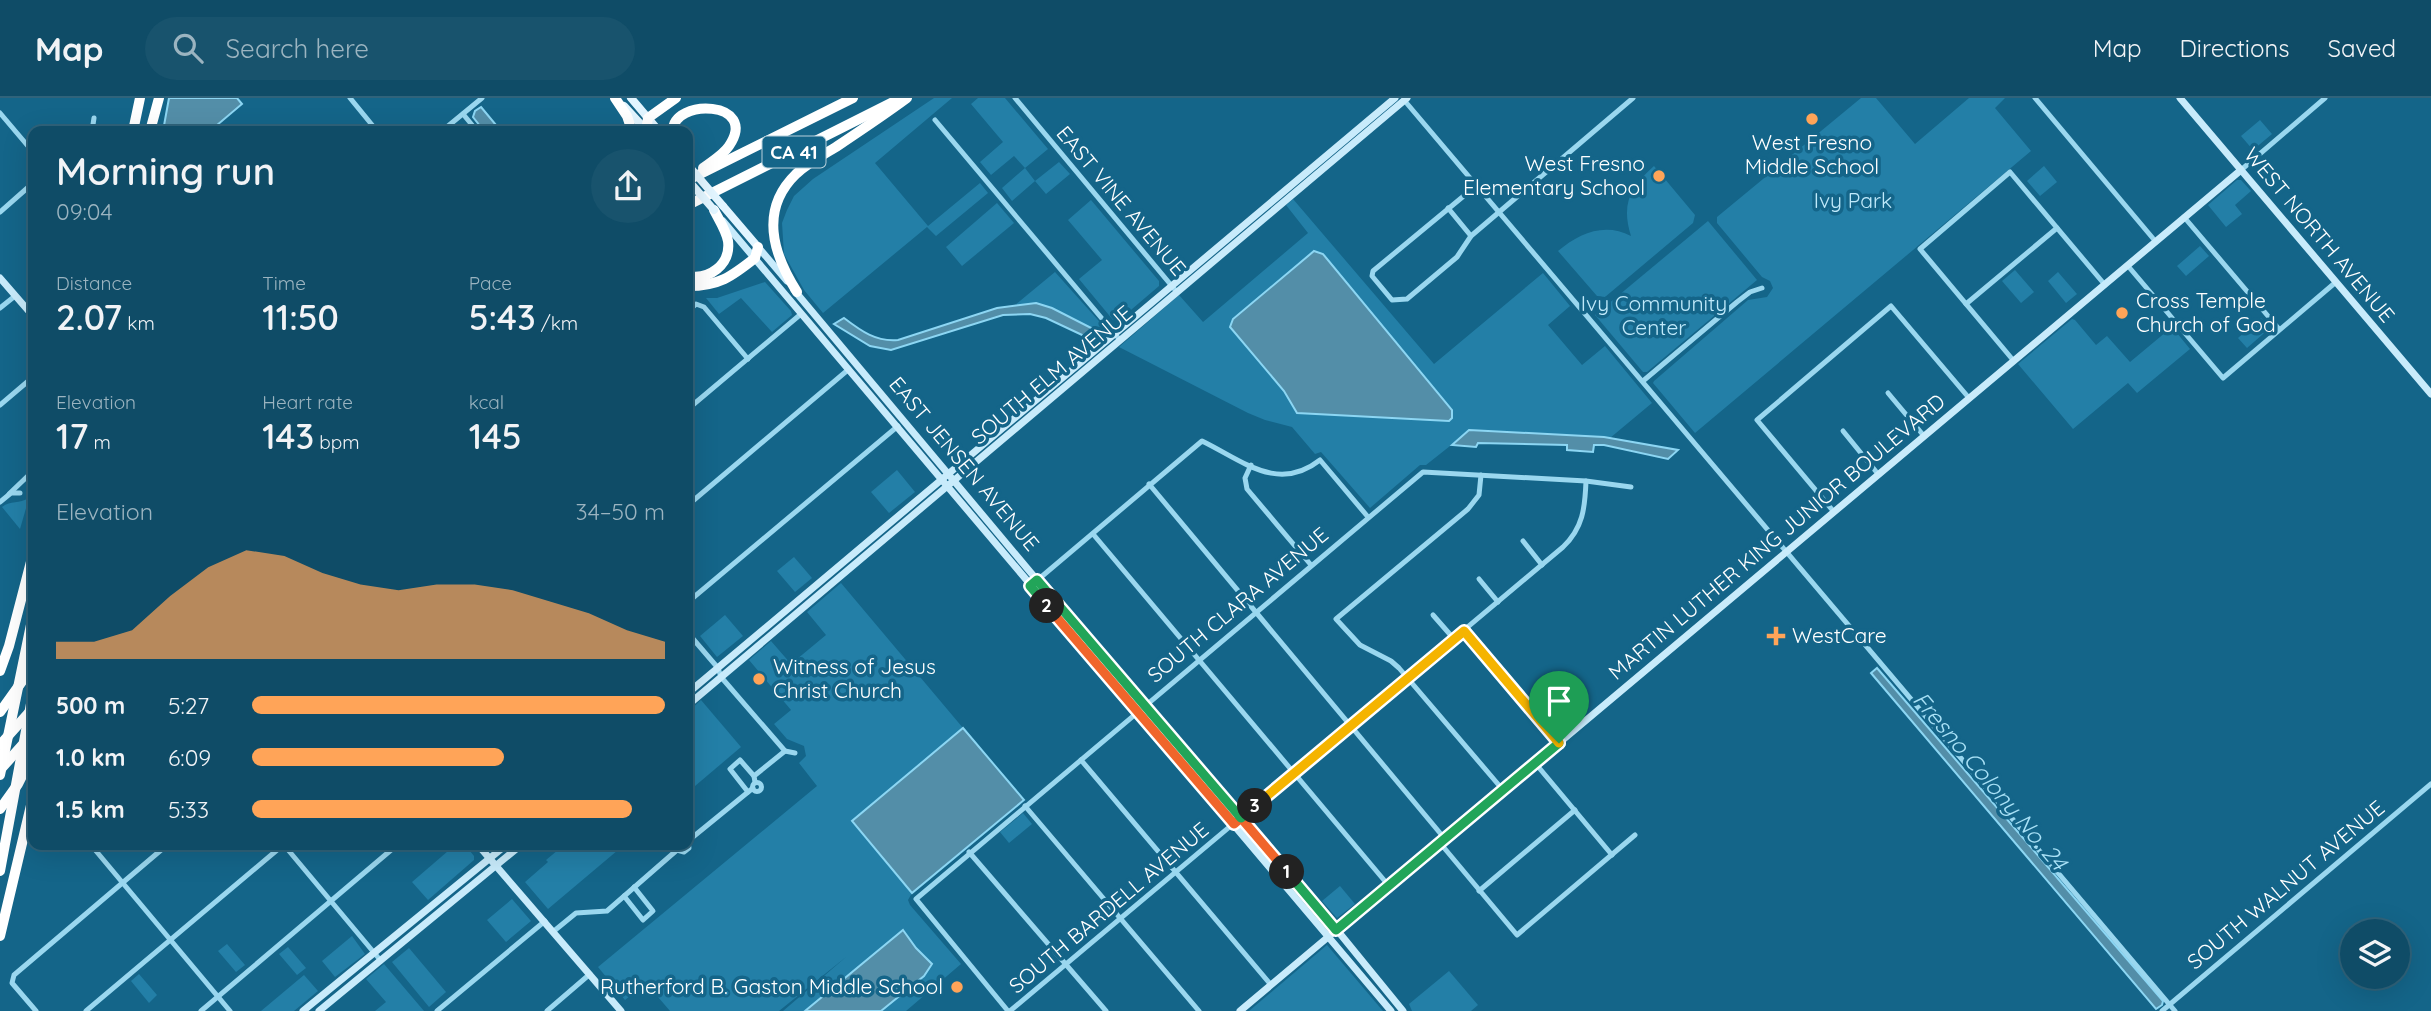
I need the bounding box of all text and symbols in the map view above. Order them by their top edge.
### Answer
search box [145,17,635,80]
text: Map [35,28,103,69]
icon: search [169,29,207,67]
text: Search here [225,32,369,65]
text: Map [2093,33,2142,63]
text: Directions [2180,33,2290,63]
text: Saved [2328,33,2396,63]
marker: West Fresno Middle School [1804,111,1820,127]
street label: EAST VINE AVENUE [1052,120,1192,281]
place label: West Fresno Middle School [1745,129,1879,179]
road number: CA 41 [762,136,826,168]
street label: WEST NORTH AVENUE [2239,141,2401,327]
text: Morning run [56,147,275,195]
button: share [591,149,665,223]
place label: West Fresno Elementary School [1463,150,1645,200]
marker: West Fresno Elementary School [1651,168,1667,184]
park label: Ivy Park [1814,187,1892,213]
text: 09:04 [56,197,113,226]
text: Distance [56,271,132,295]
text: Time [262,271,306,295]
text: Pace [469,271,512,295]
place label: Cross Temple Church of God [2136,287,2276,337]
park label: Ivy Community Center [1581,290,1727,340]
text: 2.07 [56,295,122,339]
text: 11:50 [262,295,339,339]
text: 5:43 [469,295,536,339]
street label: SOUTH ELM AVENUE [965,299,1137,449]
marker: Cross Temple Church of God [2114,305,2130,321]
text: km [122,311,155,335]
text: /km [536,311,578,335]
street label: EAST JENSEN AVENUE [884,371,1045,556]
street label: MARTIN LUTHER KING JUNIOR BOULEVARD [1603,388,1950,685]
text: Elevation [56,390,136,414]
text: Heart rate [262,390,353,414]
text: kcal [469,390,504,414]
text: 17 [56,414,88,458]
text: 143 [262,414,314,458]
text: 145 [469,414,522,458]
text: m [88,430,111,454]
text: bpm [314,430,360,454]
text: Elevation [56,497,153,526]
text: 34–50 m [576,497,665,526]
street label: SOUTH CLARA AVENUE [1142,521,1333,687]
pin: 2 [1030,588,1064,624]
text: 2 [1041,593,1052,617]
place label: WestCare [1792,622,1887,648]
marker: WestCare [1766,626,1786,646]
place label: Witness of Jesus Christ Church [773,653,936,703]
marker: Witness of Jesus Christ Church [751,671,767,687]
pin [1529,671,1589,743]
icon: arrive [1540,682,1578,720]
water label: Fresno Colony No. 24 [1907,685,2075,877]
text: 500 m [56,691,125,720]
text: 5:27 [168,691,209,720]
text: 1.0 km [56,743,126,772]
text: 6:09 [168,743,211,772]
pin: 3 [1238,788,1272,824]
text: 3 [1249,793,1260,817]
street label: SOUTH WALNUT AVENUE [2181,794,2389,974]
text: 1.5 km [56,795,125,824]
text: 5:33 [168,795,209,824]
street label: SOUTH BARDELL AVENUE [1003,816,1213,998]
pin: 1 [1270,854,1304,890]
text: 1 [1283,859,1290,883]
map controls [2340,919,2410,989]
button: layers [2340,919,2410,989]
place label: Rutherford B. Gaston Middle School [600,973,943,999]
marker: Rutherford B. Gaston Middle School [949,979,965,995]

